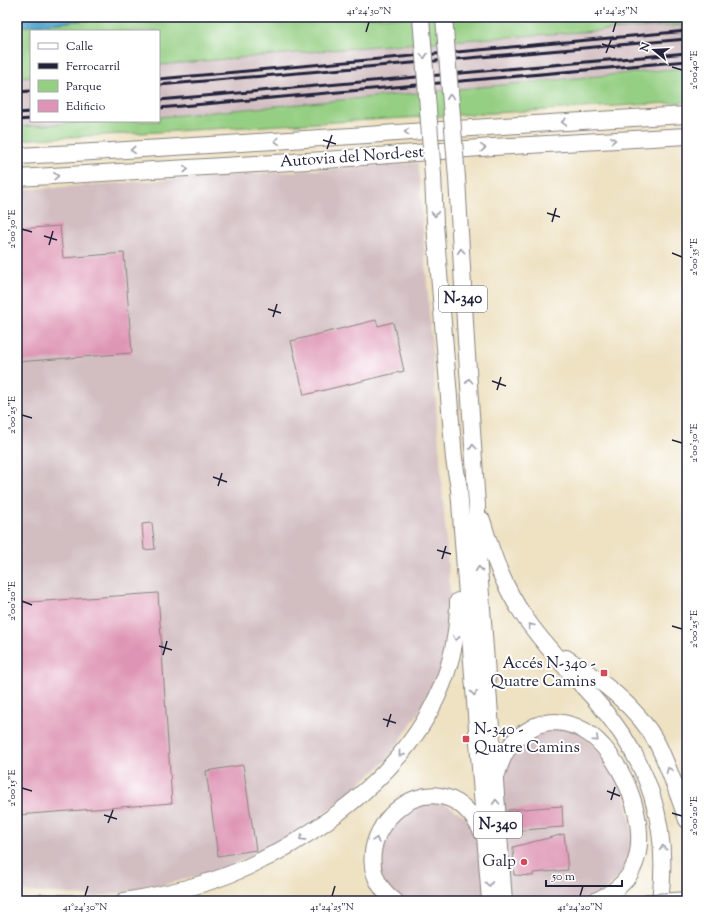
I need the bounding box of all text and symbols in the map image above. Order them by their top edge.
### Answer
text: 41°24'30"N [347,4,391,19]
text: 41°24'25"N [594,4,638,19]
legend [30,30,160,122]
north arrow [634,30,674,70]
text: Calle [66,38,94,56]
text: N [636,40,654,55]
text: 2°00'40"E [687,50,702,90]
one-way arrow [419,53,428,59]
text: Ferrocarril [66,58,121,76]
text: Parque [66,78,102,96]
one-way arrow [446,94,455,100]
text: Edificio [66,98,106,116]
one-way arrow [561,117,567,126]
one-way arrow [404,128,410,137]
one-way arrow [610,136,616,144]
one-way arrow [274,137,280,146]
street label: Autovia del Nord-est [279,141,425,174]
one-way arrow [480,143,486,152]
one-way arrow [130,146,136,155]
one-way arrow [183,164,189,173]
one-way arrow [53,171,59,180]
text: 2°00'30"E [5,209,20,249]
one-way arrow [430,211,439,217]
text: 2°00'35"E [687,238,702,276]
one-way arrow [456,248,465,254]
road number: N-340 [439,286,487,312]
one-way arrow [464,378,473,384]
text: 2°00'25"E [5,396,20,434]
text: 2°00'30"E [687,423,702,463]
one-way arrow [469,444,478,450]
one-way arrow [474,566,483,572]
text: 2°00'20"E [5,581,20,621]
text: 2°00'25"E [687,610,702,648]
one-way arrow [529,623,536,630]
one-way arrow [452,635,461,641]
place label: Accés N-340 - Quatre Camins [490,653,596,694]
marker: Accés N-340 - Quatre Camins [599,668,609,678]
one-way arrow [470,690,479,696]
place label: N-340 - Quatre Camins [474,719,580,760]
marker: N-340 - Quatre Camins [461,734,471,744]
one-way arrow [591,734,598,741]
one-way arrow [399,750,406,757]
one-way arrow [665,766,673,773]
text: 2°00'15"E [5,770,20,806]
text: 2°00'20"E [687,796,702,836]
one-way arrow [492,799,501,805]
road number: N-340 [474,812,522,838]
one-way arrow [299,833,306,840]
one-way arrow [371,837,380,844]
one-way arrow [658,845,667,851]
place label: Galp [482,851,516,874]
marker: Galp [519,857,529,867]
scale bar [546,862,622,888]
text: 50 m [551,868,575,886]
one-way arrow [484,881,493,887]
text: 41°24'30"N [63,900,107,915]
text: 41°24'25"N [310,900,354,915]
text: 41°24'20"N [557,900,603,915]

